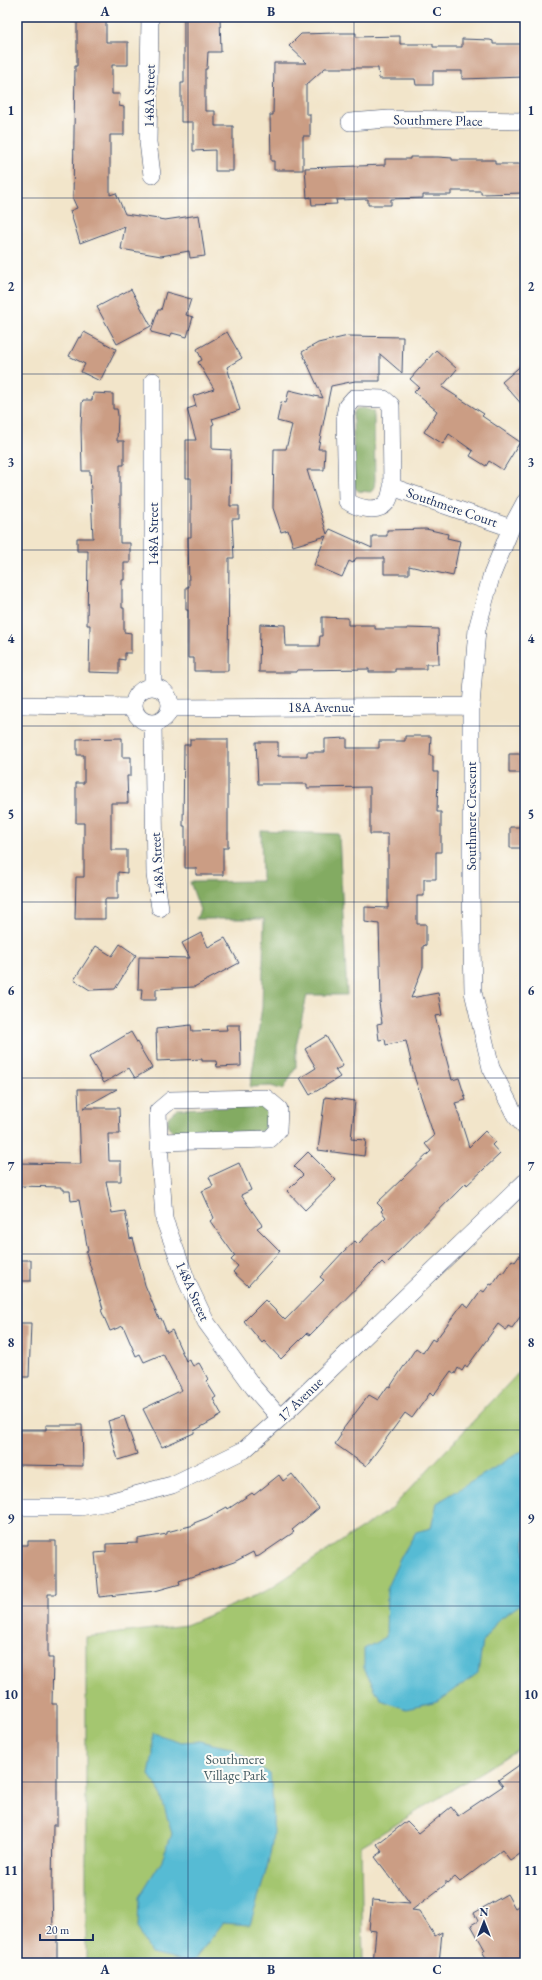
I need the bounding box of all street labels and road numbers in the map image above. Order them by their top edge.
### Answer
street label: 148A Street [139,64,159,128]
street label: Southmere Place [393,110,483,130]
street label: Southmere Court [404,483,500,531]
street label: 148A Street [144,502,162,566]
street label: 18A Avenue [288,698,355,716]
street label: Southmere Crescent [462,761,480,870]
street label: 148A Street [146,831,168,896]
street label: 148A Street [172,1258,214,1324]
street label: 17 Avenue [273,1373,327,1425]

